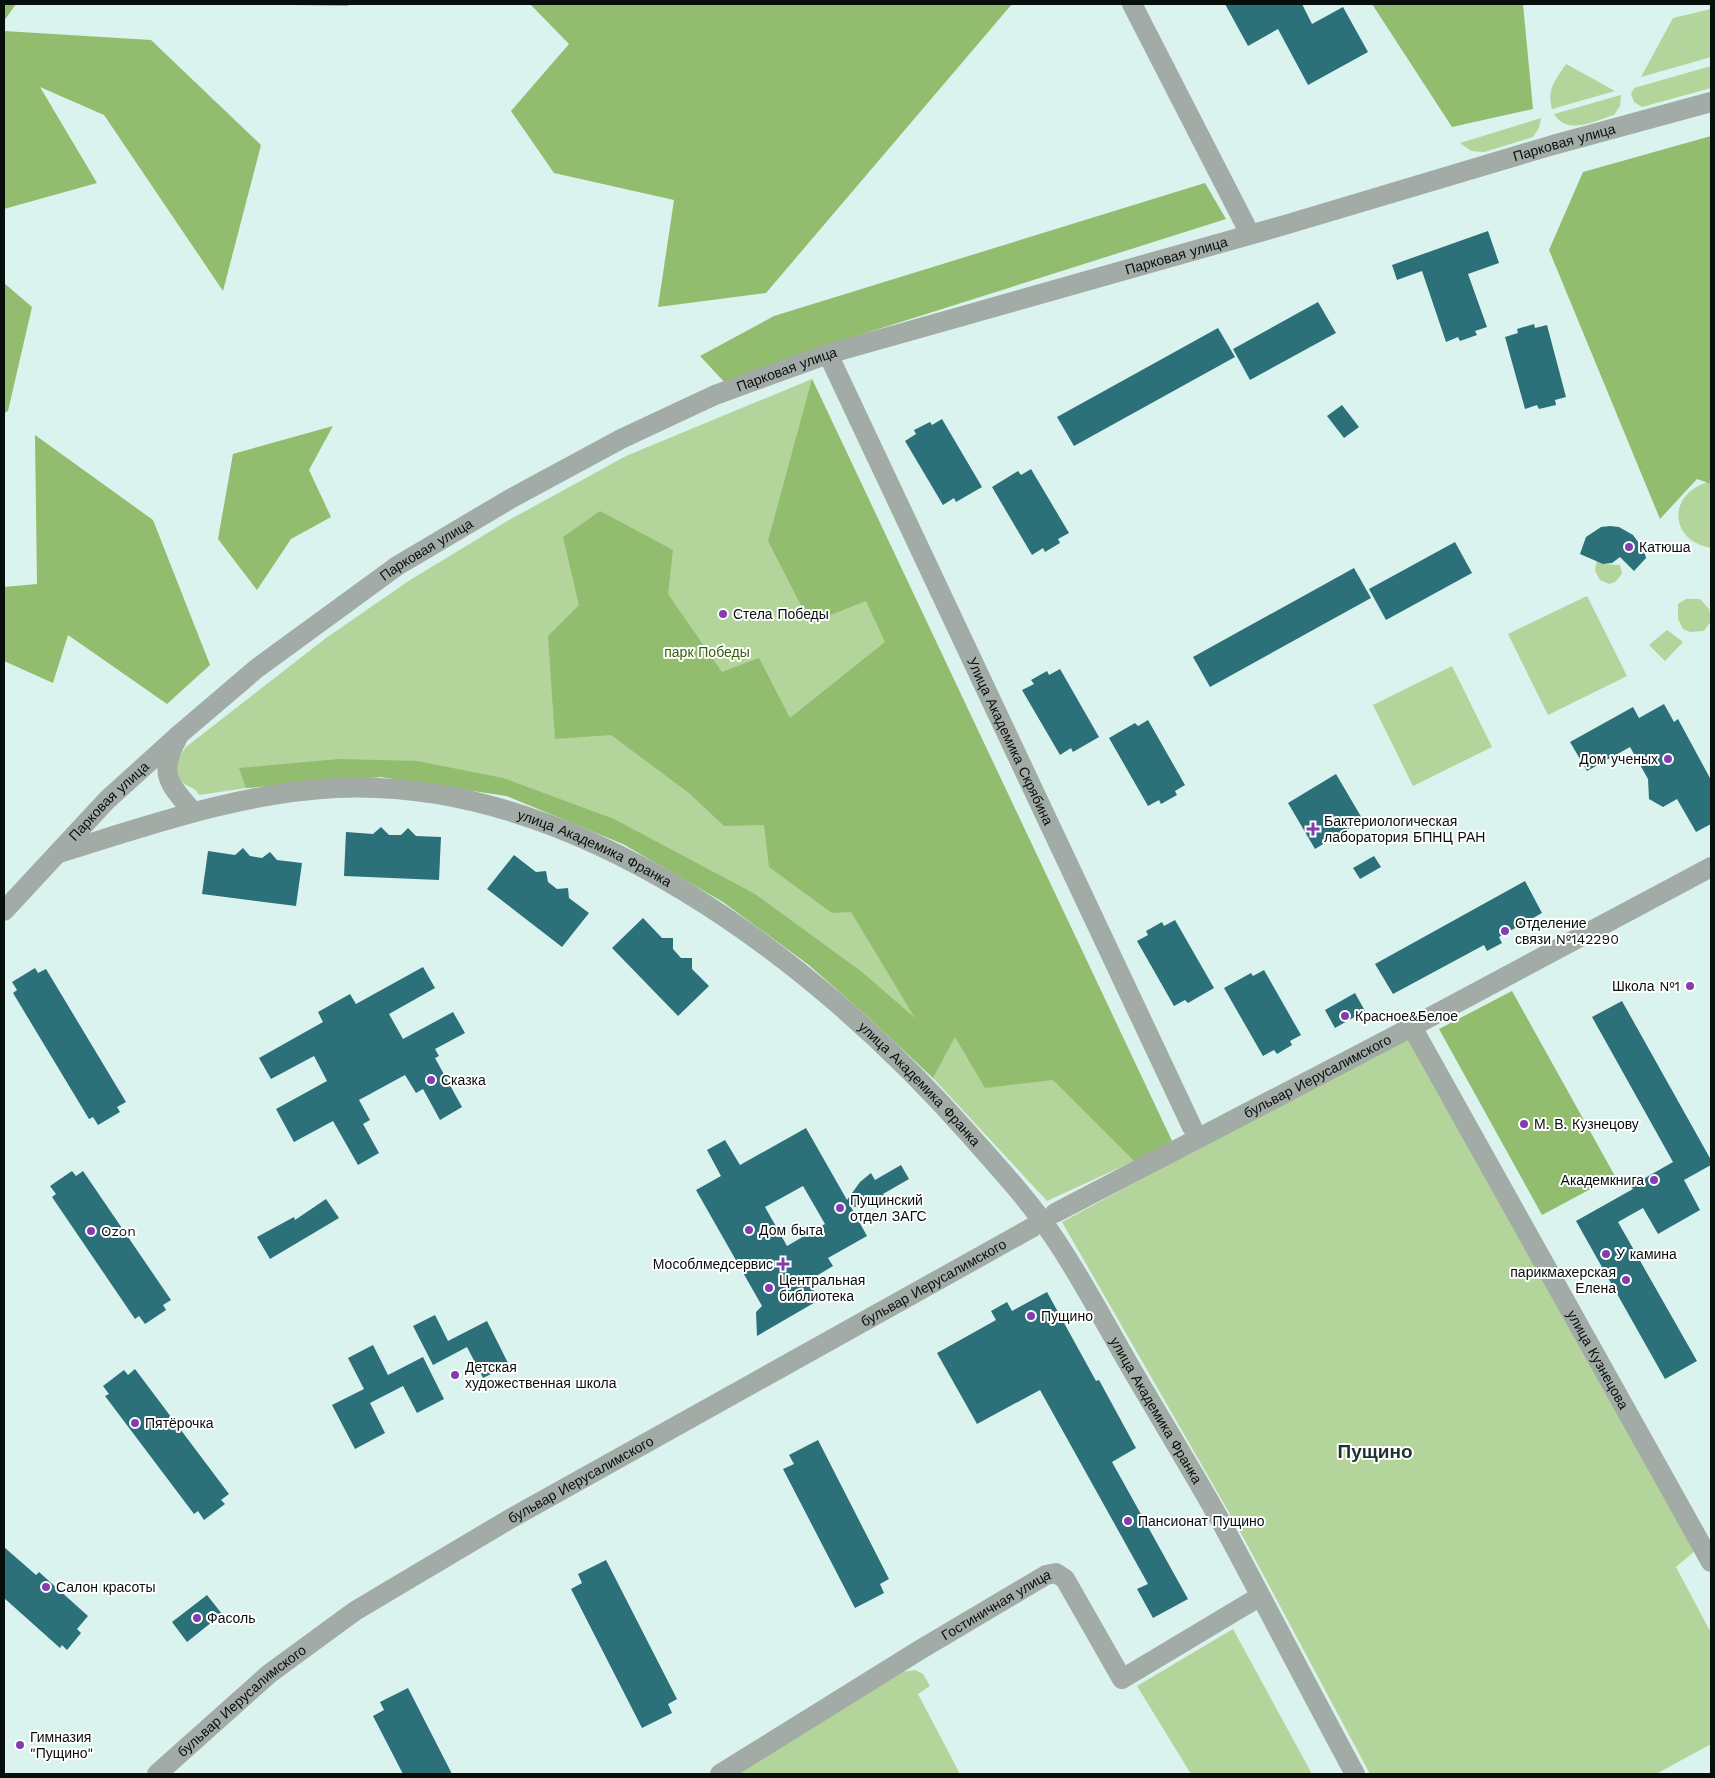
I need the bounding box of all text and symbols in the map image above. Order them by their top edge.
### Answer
street label: Парковая улица [1511,120,1617,164]
street label: Парковая улица [1123,233,1230,278]
street label: Парковая улица [734,344,839,395]
street label: Парковая улица [377,515,476,584]
place label: Катюша [1639,539,1691,555]
marker: Катюша [1623,541,1635,553]
place label: Стела Победы [733,606,829,622]
marker: Стела Победы [717,608,729,620]
park label: парк Победы [664,644,750,660]
street label: Улица Академика Скрябина [964,655,1057,828]
place label: Дом ученых [1579,751,1658,767]
marker: Дом ученых [1662,753,1674,765]
street label: Парковая улица [66,758,152,844]
street label: улица Академика Франка [516,806,675,890]
place label: Бактериологическая лаборатория БПНЦ РАН [1324,813,1485,845]
marker: Бактериологическая лаборатория БПНЦ РАН [1306,822,1320,836]
place label: Отделение связи №142290 [1515,915,1619,947]
marker: Отделение связи №142290 [1499,925,1511,937]
place label: Школа №1 [1612,978,1680,994]
marker: Школа №1 [1684,980,1696,992]
place label: Красное&Белое [1355,1008,1458,1024]
marker: Красное&Белое [1339,1010,1351,1022]
street label: улица Академика Франка [855,1018,984,1149]
street label: бульвар Иерусалимского [1241,1031,1394,1121]
place label: Сказка [441,1072,486,1088]
marker: Сказка [425,1074,437,1086]
place label: М. В. Кузнецову [1534,1116,1639,1132]
marker: М. В. Кузнецову [1518,1118,1530,1130]
place label: Академкнига [1561,1172,1644,1188]
marker: Академкнига [1648,1174,1660,1186]
place label: Пущинский отдел ЗАГС [850,1192,927,1224]
marker: Пущинский отдел ЗАГС [834,1202,846,1214]
place label: Дом быта [759,1222,823,1238]
place label: Ozon [101,1223,136,1239]
marker: Дом быта [743,1224,755,1236]
marker: Ozon [85,1225,97,1237]
street label: бульвар Иерусалимского [858,1236,1009,1330]
place label: У камина [1616,1246,1677,1262]
marker: У камина [1600,1248,1612,1260]
place label: Мособлмедсервис [653,1256,773,1272]
marker: Мособлмедсервис [777,1258,789,1270]
place label: парикмахерская Елена [1510,1264,1616,1296]
place label: Центральная библиотека [779,1272,865,1304]
marker: парикмахерская Елена [1620,1274,1632,1286]
marker: Центральная библиотека [763,1282,775,1294]
street label: улица Кузнецова [1564,1307,1632,1412]
place label: Пущино [1041,1308,1093,1324]
marker: Пущино [1025,1310,1037,1322]
street label: улица Академика Франка [1107,1334,1205,1487]
place label: Детская художественная школа [465,1359,617,1391]
marker: Детская художественная школа [449,1369,461,1381]
place label: Пятёрочка [145,1415,214,1431]
marker: Пятёрочка [129,1417,141,1429]
street label: бульвар Иерусалимского [505,1432,656,1526]
district label: Пущино [1337,1440,1413,1463]
place label: Пансионат Пущино [1138,1513,1265,1529]
marker: Пансионат Пущино [1122,1515,1134,1527]
street label: Гостиничная улица [938,1566,1052,1643]
place label: Салон красоты [56,1579,155,1595]
marker: Салон красоты [40,1581,52,1593]
place label: Фасоль [207,1610,256,1626]
marker: Фасоль [191,1612,203,1624]
street label: бульвар Иерусалимского [174,1642,309,1760]
place label: Гимназия "Пущино" [30,1729,93,1761]
marker: Гимназия "Пущино" [14,1739,26,1751]

